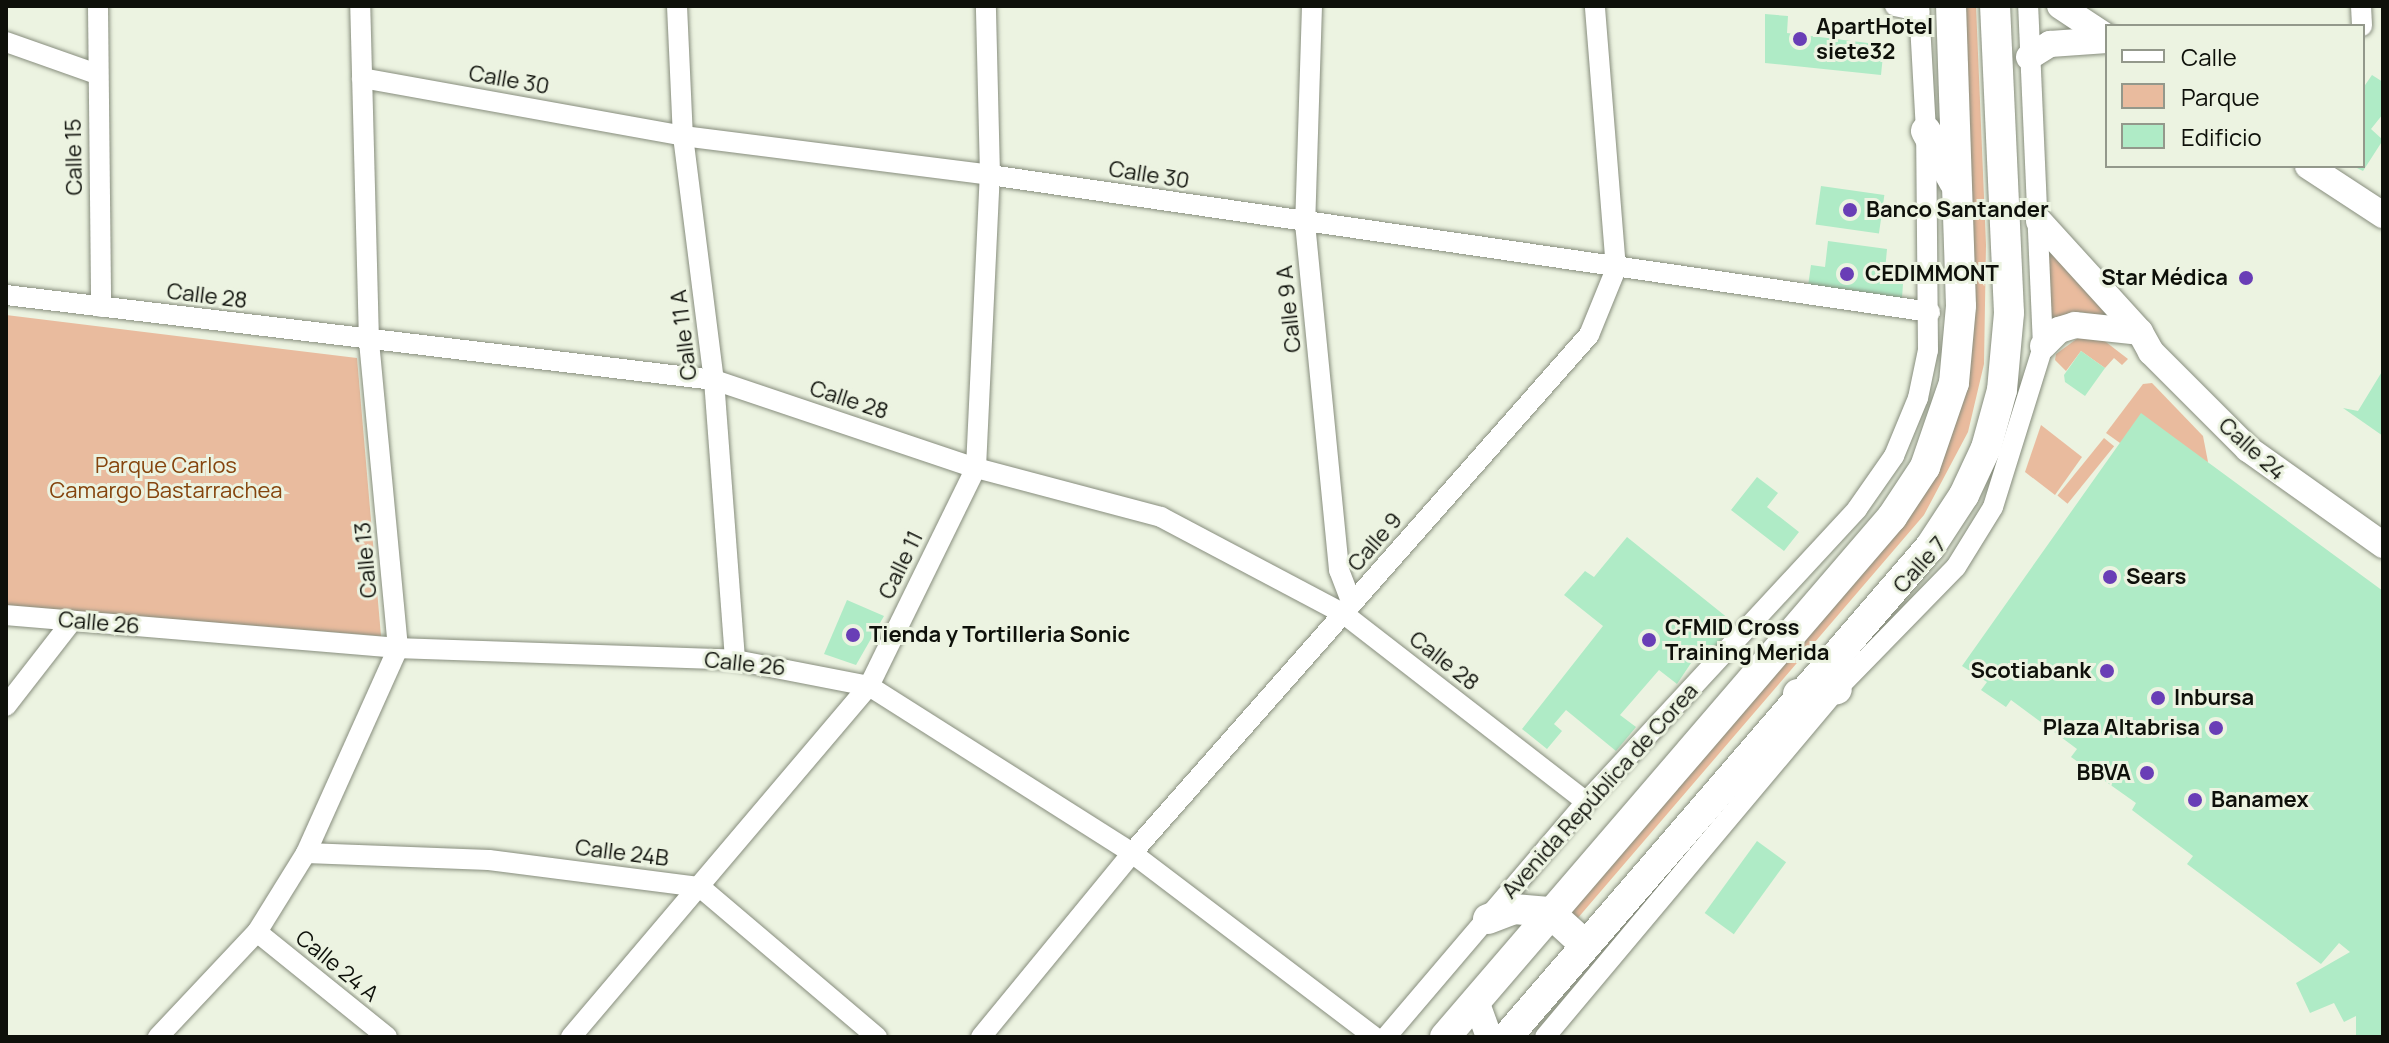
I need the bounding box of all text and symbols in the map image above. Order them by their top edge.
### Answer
place label: ApartHotel siete32 [1816,13,1933,64]
legend [2105,24,2365,168]
marker: ApartHotel siete32 [1791,30,1809,48]
text: Calle [2181,40,2237,73]
street label: Calle 30 [467,60,551,100]
text: Parque [2181,80,2259,113]
street label: Calle 15 [60,118,88,196]
text: Edificio [2181,120,2262,153]
street label: Calle 30 [1107,156,1191,194]
place label: Banco Santander [1866,197,2049,223]
marker: Banco Santander [1841,201,1859,219]
place label: CEDIMMONT [1865,261,1999,287]
marker: CEDIMMONT [1836,263,1858,285]
street label: Calle 9 A [1271,264,1307,354]
place label: Star Médica [2101,265,2228,291]
marker: Star Médica [2235,267,2257,289]
street label: Calle 28 [165,278,249,314]
street label: Calle 11 A [665,288,703,382]
street label: Calle 28 [806,375,892,425]
street label: Calle 24 [2213,412,2291,486]
park label: Parque Carlos Camargo Bastarrachea [50,452,282,504]
street label: Calle 9 [1342,507,1408,577]
street label: Calle 13 [350,521,382,599]
street label: Calle 11 [873,527,929,603]
street label: Calle 7 [1888,531,1952,599]
place label: Sears [2126,564,2186,590]
marker: Sears [2101,568,2119,586]
street label: Calle 26 [57,606,141,640]
place label: CFMID Cross Training Merida [1665,614,1829,666]
place label: Tienda y Tortilleria Sonic [869,622,1130,648]
marker: Tienda y Tortilleria Sonic [844,626,862,644]
street label: Calle 28 [1404,626,1484,696]
marker: CFMID Cross Training Merida [1640,631,1658,649]
street label: Calle 26 [703,647,787,681]
place label: Scotiabank [1970,658,2091,684]
marker: Scotiabank [2098,662,2116,680]
street label: Avenida República de Corea [1496,678,1704,904]
place label: Inbursa [2174,685,2254,711]
marker: Inbursa [2149,689,2167,707]
place label: Plaza Altabrisa [2043,715,2200,741]
marker: Plaza Altabrisa [2207,719,2225,737]
place label: BBVA [2077,760,2131,786]
marker: BBVA [2138,764,2156,782]
place label: Banamex [2211,787,2309,813]
marker: Banamex [2186,791,2204,809]
street label: Calle 24B [574,834,670,872]
street label: Calle 24 A [290,925,384,1007]

